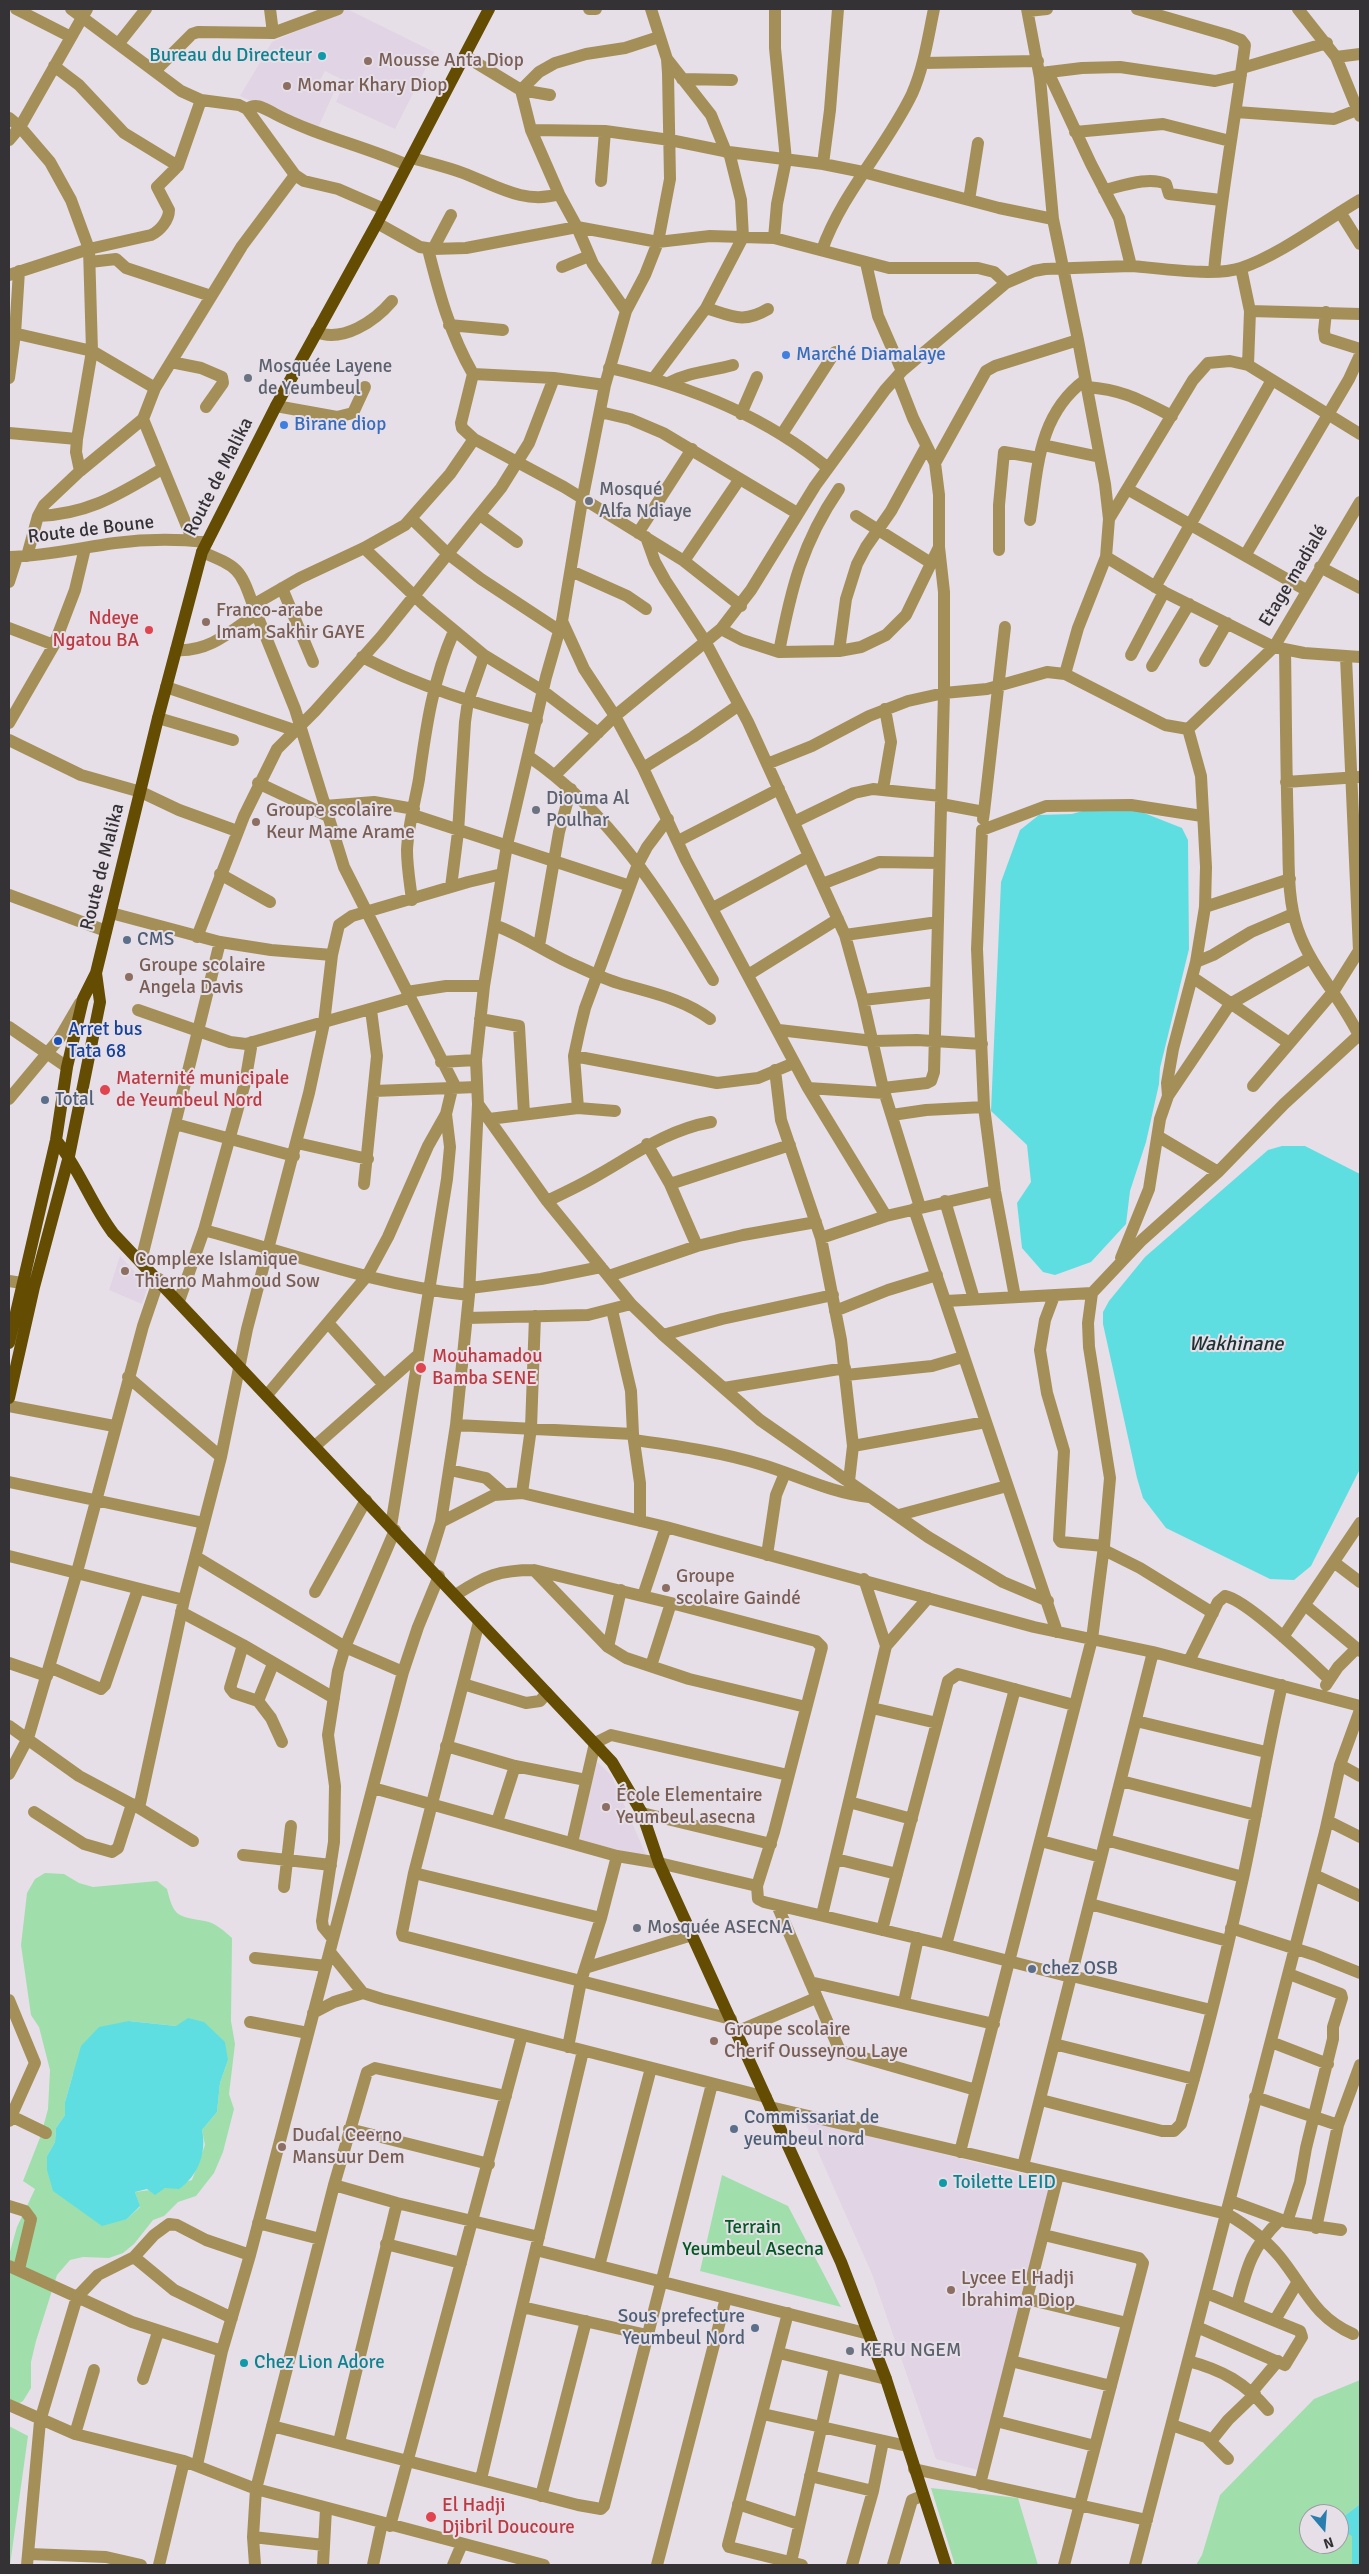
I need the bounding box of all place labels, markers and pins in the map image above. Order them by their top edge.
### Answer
place label: Bureau du Directeur [149,45,312,67]
marker: Bureau du Directeur [316,50,328,62]
place label: Mousse Anta Diop [378,50,524,72]
marker: Mousse Anta Diop [362,55,374,67]
place label: Momar Khary Diop [297,75,447,97]
marker: Momar Khary Diop [281,80,293,92]
place label: Marché Diamalaye [796,344,946,366]
marker: Marché Diamalaye [780,349,792,361]
place label: Mosquée Layene de Yeumbeul [258,356,392,400]
marker: Mosquée Layene de Yeumbeul [242,372,254,384]
place label: Birane diop [294,414,386,436]
marker: Birane diop [278,419,290,431]
place label: Mosqué Alfa Ndiaye [599,479,692,523]
marker: Mosqué Alfa Ndiaye [583,495,595,507]
place label: Franco-arabe Imam Sakhir GAYE [216,600,365,644]
place label: Ndeye Ngatou BA [53,608,139,652]
marker: Franco-arabe Imam Sakhir GAYE [200,616,212,628]
marker: Ndeye Ngatou BA [143,624,155,636]
place label: Diouma Al Poulhar [546,788,630,832]
place label: Groupe scolaire Keur Mame Arame [266,800,415,844]
marker: Diouma Al Poulhar [530,804,542,816]
marker: Groupe scolaire Keur Mame Arame [250,816,262,828]
place label: CMS [137,929,174,951]
marker: CMS [121,934,133,946]
place label: Groupe scolaire Angela Davis [139,955,265,999]
marker: Groupe scolaire Angela Davis [123,971,135,983]
place label: Arret bus Tata 68 [68,1019,142,1063]
marker: Arret bus Tata 68 [52,1035,64,1047]
place label: Maternité municipale de Yeumbeul Nord [116,1068,289,1112]
marker: Maternité municipale de Yeumbeul Nord [98,1083,112,1097]
place label: Total [55,1089,94,1111]
marker: Total [39,1094,51,1106]
place label: Complexe Islamique Thierno Mahmoud Sow [135,1249,320,1293]
marker: Complexe Islamique Thierno Mahmoud Sow [119,1265,131,1277]
place label: Mouhamadou Bamba SENE [432,1346,543,1390]
marker: Mouhamadou Bamba SENE [414,1361,428,1375]
place label: Groupe scolaire Gaindé [676,1566,801,1610]
marker: Groupe scolaire Gaindé [660,1582,672,1594]
place label: École Elementaire Yeumbeul asecna [616,1785,763,1829]
marker: École Elementaire Yeumbeul asecna [600,1801,612,1813]
place label: Mosquée ASECNA [647,1917,793,1939]
marker: Mosquée ASECNA [631,1922,643,1934]
place label: chez OSB [1042,1958,1118,1980]
marker: chez OSB [1026,1963,1038,1975]
place label: Groupe scolaire Cherif Ousseynou Laye [724,2019,908,2063]
marker: Groupe scolaire Cherif Ousseynou Laye [708,2035,720,2047]
place label: Commissariat de yeumbeul nord [744,2107,879,2151]
marker: Commissariat de yeumbeul nord [728,2123,740,2135]
place label: Duɗal Ceerno Mansuur Dem [292,2125,405,2169]
marker: Duɗal Ceerno Mansuur Dem [276,2141,288,2153]
place label: Toilette LEID [953,2172,1056,2194]
marker: Toilette LEID [937,2177,949,2189]
place label: Lycee El Hadji Ibrahima Diop [961,2268,1075,2312]
marker: Lycee El Hadji Ibrahima Diop [945,2284,957,2296]
place label: Sous prefecture Yeumbeul Nord [618,2306,745,2350]
marker: Sous prefecture Yeumbeul Nord [749,2322,761,2334]
place label: KERU NGEM [860,2340,961,2362]
marker: KERU NGEM [844,2345,856,2357]
place label: Chez Lion Adore [254,2352,385,2374]
marker: Chez Lion Adore [238,2357,250,2369]
place label: El Hadji Djibril Doucoure [442,2495,575,2539]
marker: El Hadji Djibril Doucoure [424,2510,438,2524]

